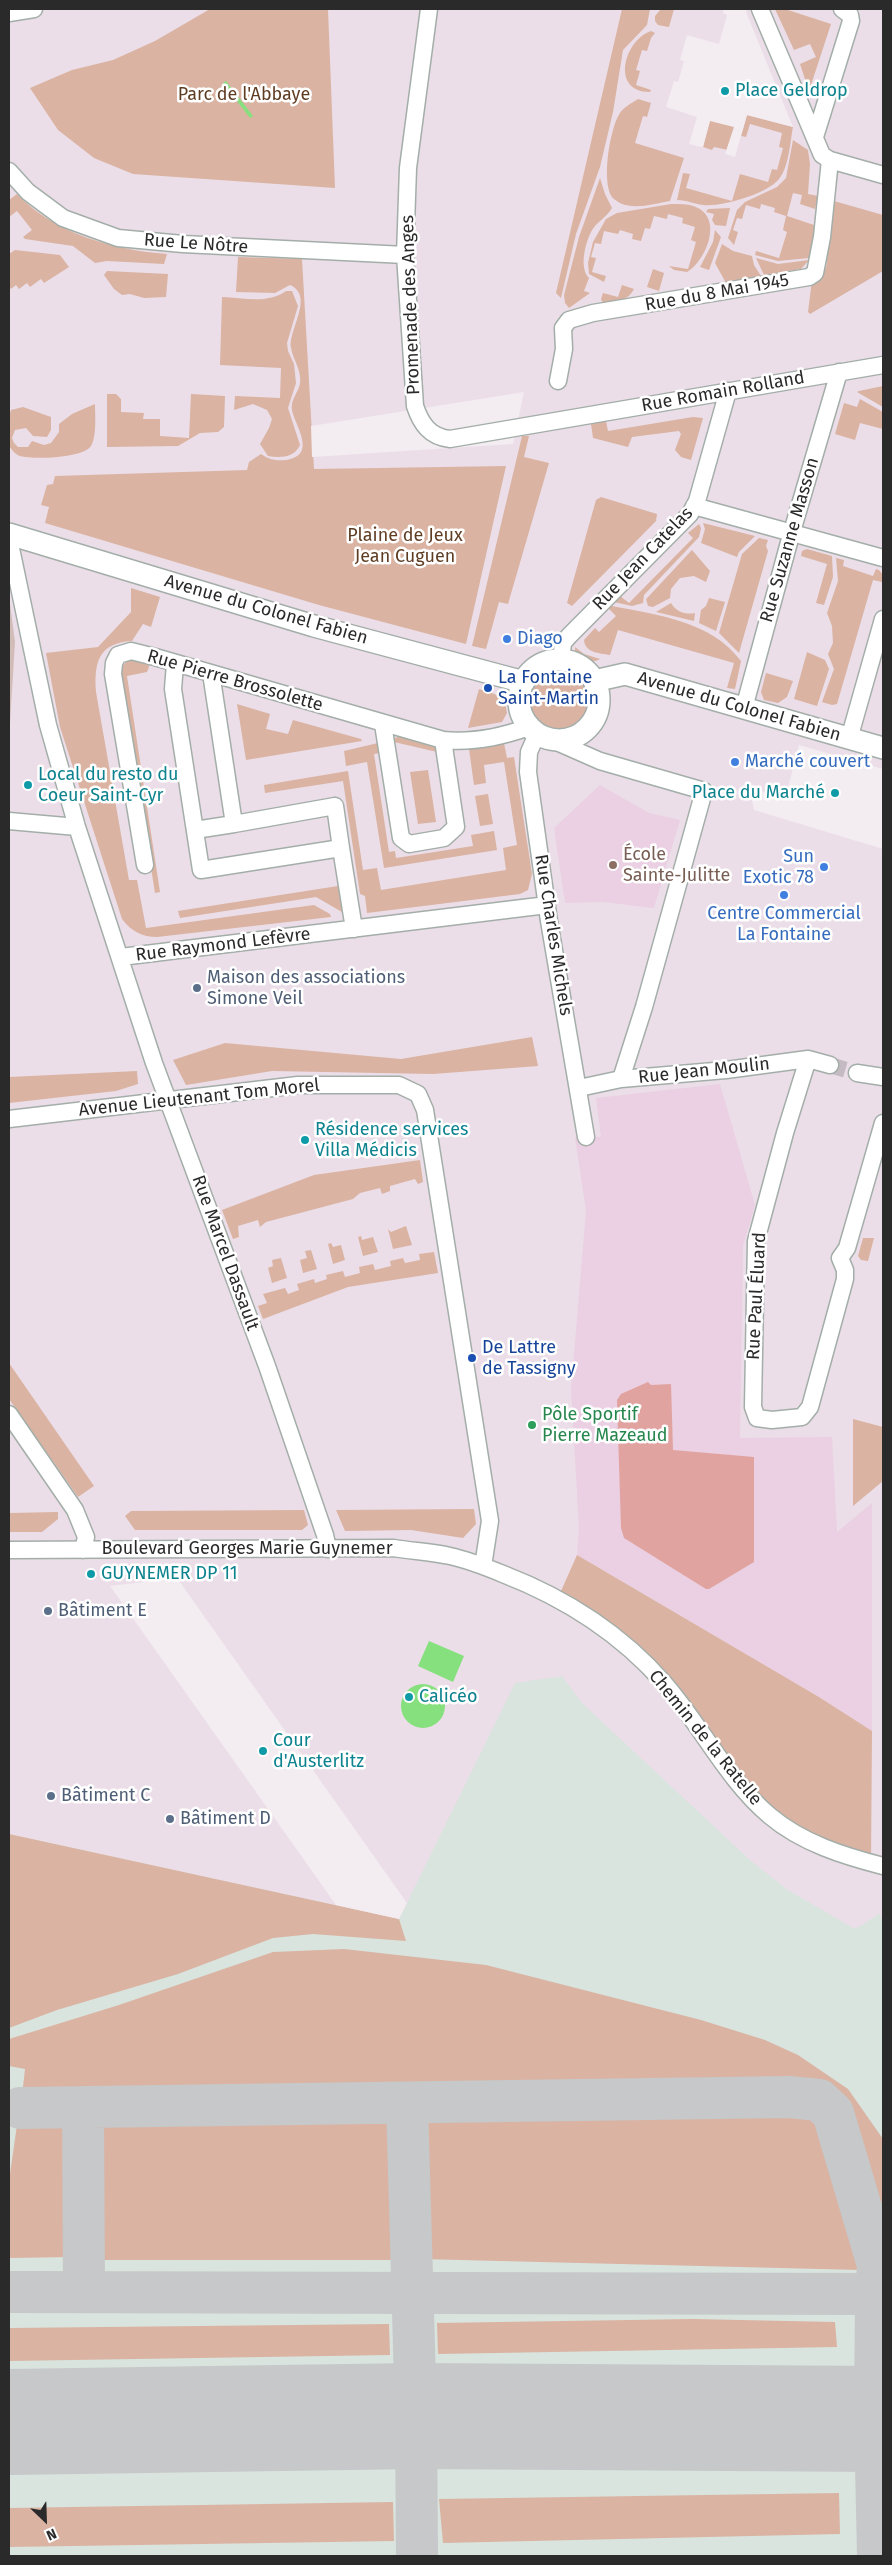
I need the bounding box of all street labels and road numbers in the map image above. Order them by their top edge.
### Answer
street label: Promenade des Anges [397,215,425,395]
street label: Rue Le Nôtre [143,230,249,258]
street label: Rue du 8 Mai 1945 [643,270,791,316]
street label: Rue Romain Rolland [640,367,806,417]
street label: Rue Suzanne Masson [756,455,824,625]
street label: Rue Jean Catelas [588,503,698,615]
street label: Avenue du Colonel Fabien [162,571,370,649]
street label: Rue Pierre Brossolette [145,646,325,716]
street label: Avenue du Colonel Fabien [635,668,843,746]
street label: Rue Charles Michels [530,853,576,1017]
street label: Rue Raymond Lefèvre [134,924,312,966]
street label: Rue Jean Moulin [637,1053,771,1089]
street label: Avenue Lieutenant Tom Morel [78,1075,320,1121]
street label: Rue Marcel Dassault [187,1172,263,1334]
street label: Rue Paul Éluard [743,1232,771,1360]
street label: Boulevard Georges Marie Guynemer [101,1538,393,1560]
street label: Chemin de la Ratelle [644,1666,766,1810]

